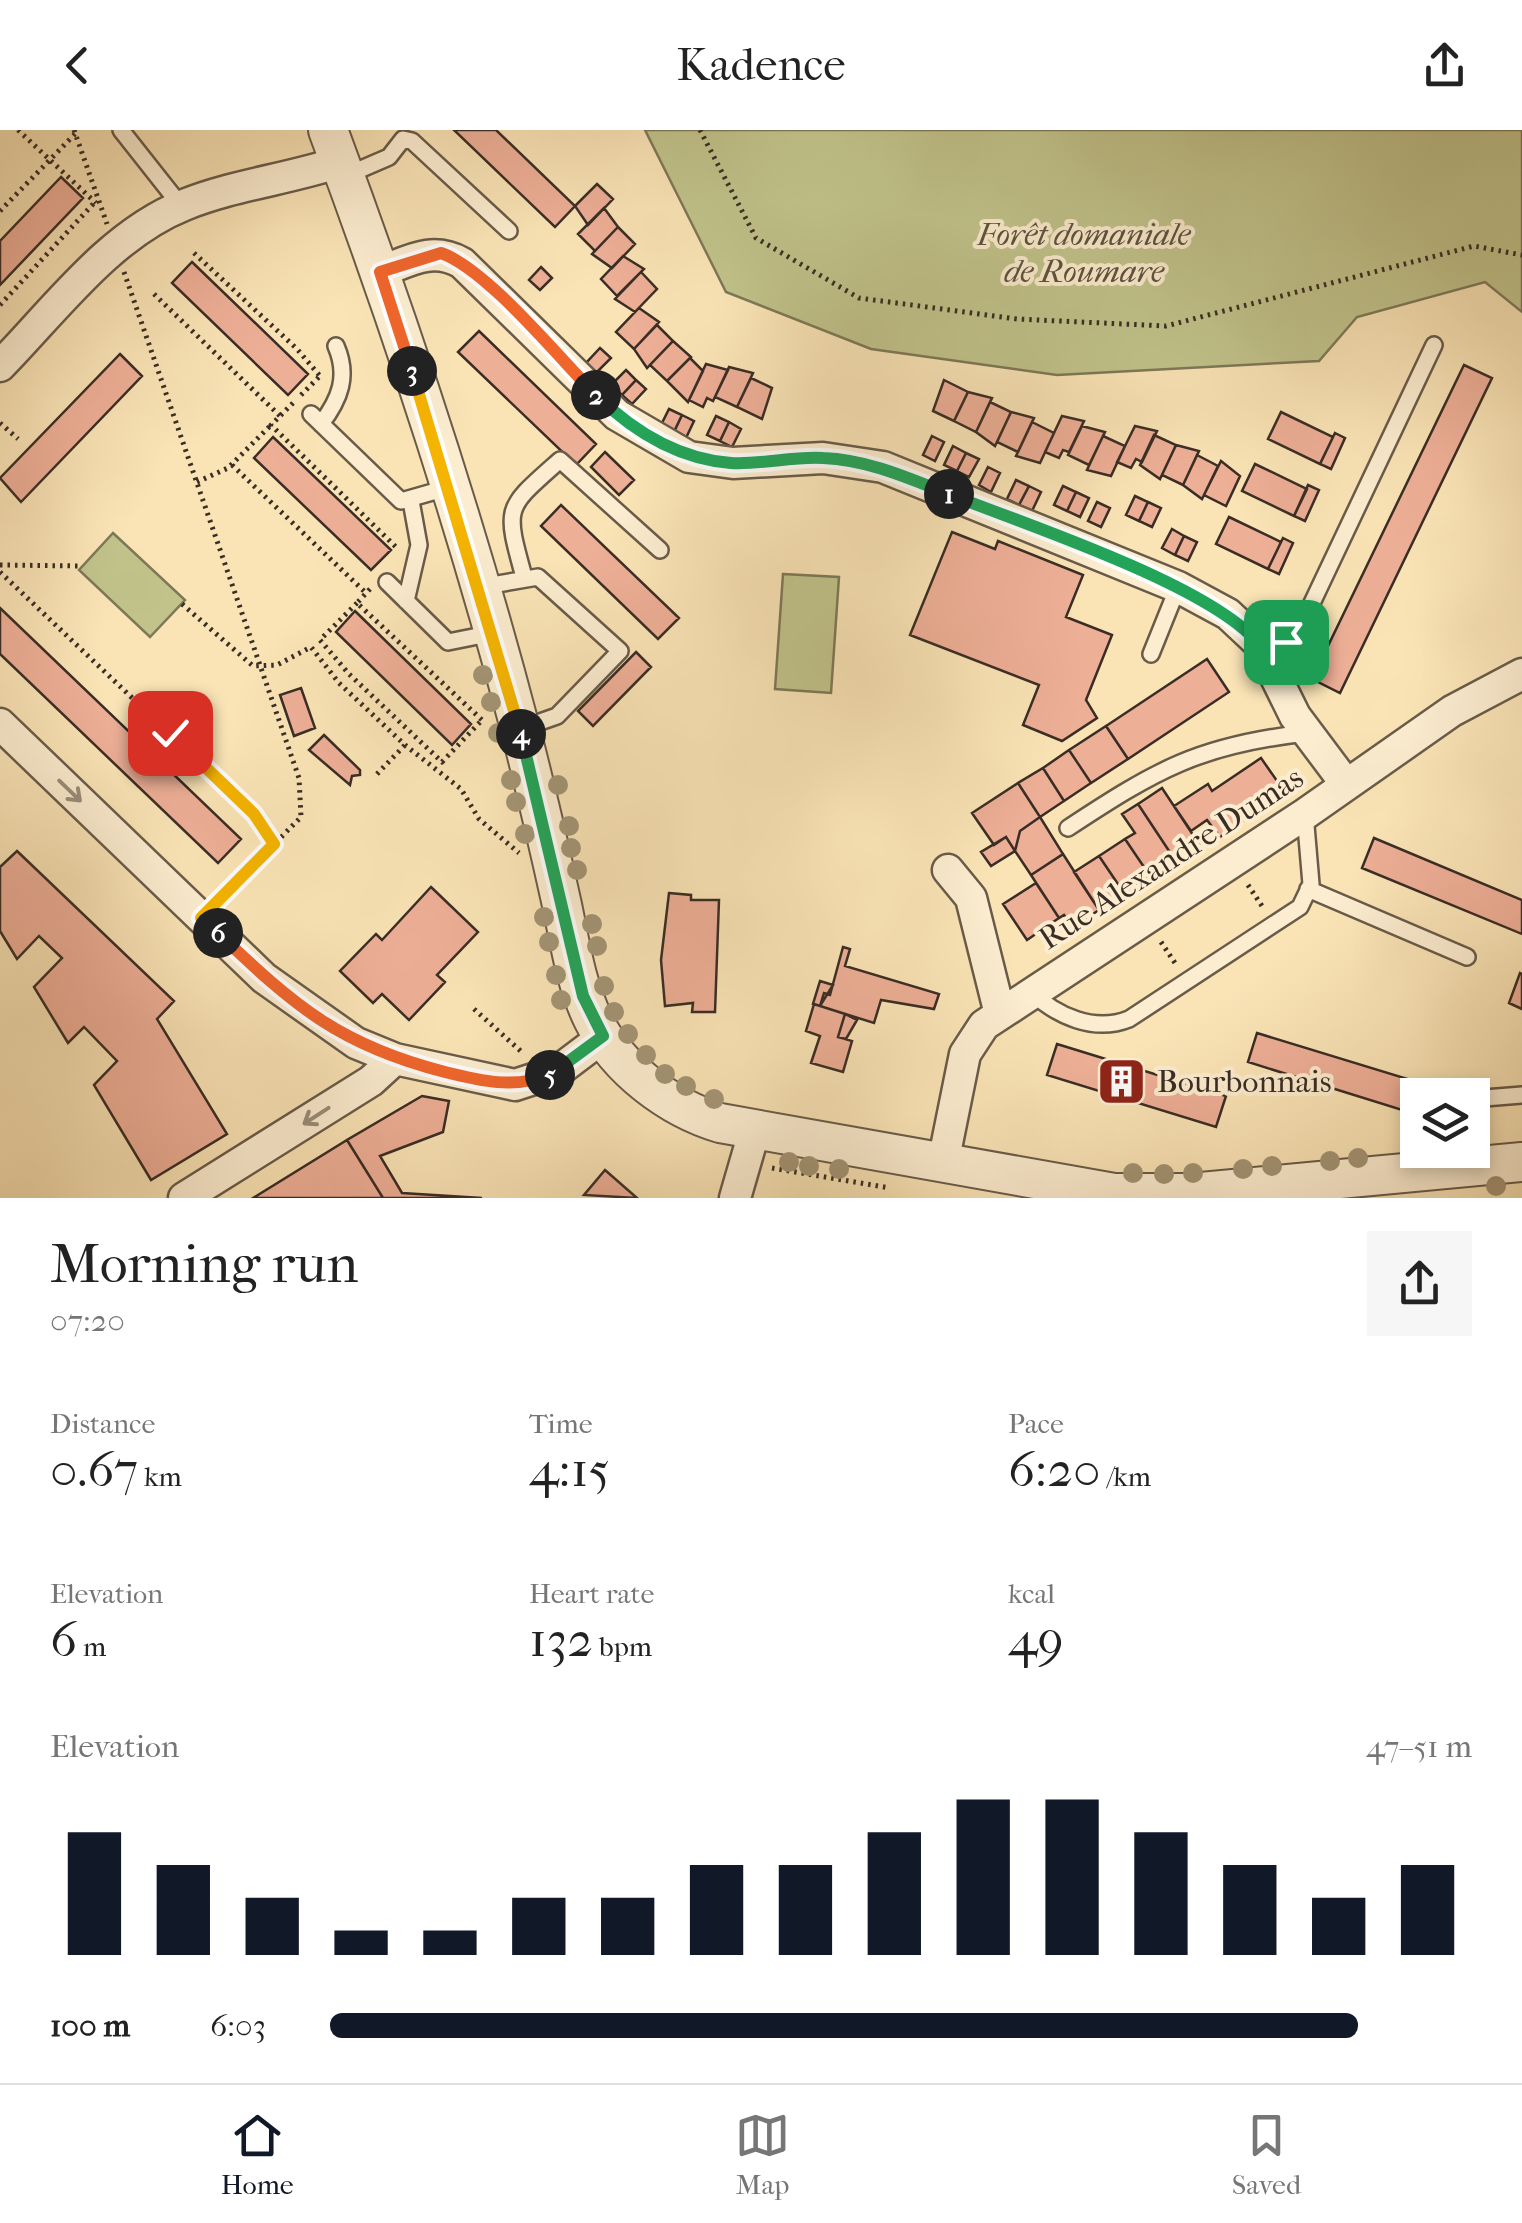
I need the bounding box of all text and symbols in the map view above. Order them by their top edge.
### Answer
icon: back [50,38,105,93]
icon: share [1417,38,1472,93]
text: Kadence [677,39,845,92]
park label: Forêt domaniale de Roumare [977,216,1192,290]
pin: 3 [387,346,437,396]
text: 3 [406,354,418,387]
pin: 2 [571,370,621,420]
text: 2 [589,378,603,411]
pin: 1 [924,469,974,519]
text: 1 [944,477,954,510]
pin [1244,600,1329,685]
icon: arrive [1259,615,1314,670]
pin [128,691,213,776]
icon: check [143,706,198,761]
pin: 4 [496,709,546,759]
text: 4 [513,717,529,750]
street label: Rue Alexandre Dumas [1032,759,1310,957]
one-way arrow [58,779,82,803]
pin: 6 [193,908,243,958]
text: 6 [210,916,226,949]
pin: 5 [525,1050,575,1100]
building icon: Bourbonnais [1096,1055,1148,1107]
text: 5 [544,1058,556,1091]
place label: Bourbonnais [1157,1063,1331,1100]
map controls [1400,1078,1490,1168]
button: layers [1400,1078,1490,1168]
one-way arrow [302,1105,331,1126]
button: share [1367,1231,1472,1336]
text: Morning run [50,1232,358,1296]
text: 07:20 [50,1302,125,1339]
text: Distance [50,1407,155,1440]
text: Time [529,1407,593,1440]
text: Pace [1008,1407,1064,1440]
text: 0.67 [50,1440,138,1499]
text: 4:15 [529,1440,610,1499]
text: 6:20 [1008,1440,1100,1499]
text: km [138,1460,182,1493]
text: /km [1100,1460,1151,1493]
text: Elevation [50,1577,163,1610]
text: Heart rate [529,1577,654,1610]
text: kcal [1008,1577,1055,1610]
text: 6 [50,1610,77,1669]
text: 132 [529,1610,593,1669]
text: 49 [1008,1610,1064,1669]
text: m [77,1630,106,1663]
text: bpm [593,1630,652,1663]
text: Elevation [50,1728,179,1765]
text: 47–51 m [1366,1728,1472,1765]
text: 100 m [50,2007,130,2044]
text: 6:03 [210,2007,266,2044]
tab: Home [221,2108,294,2201]
tab: Map [735,2108,790,2201]
tab: Saved [1232,2108,1301,2201]

